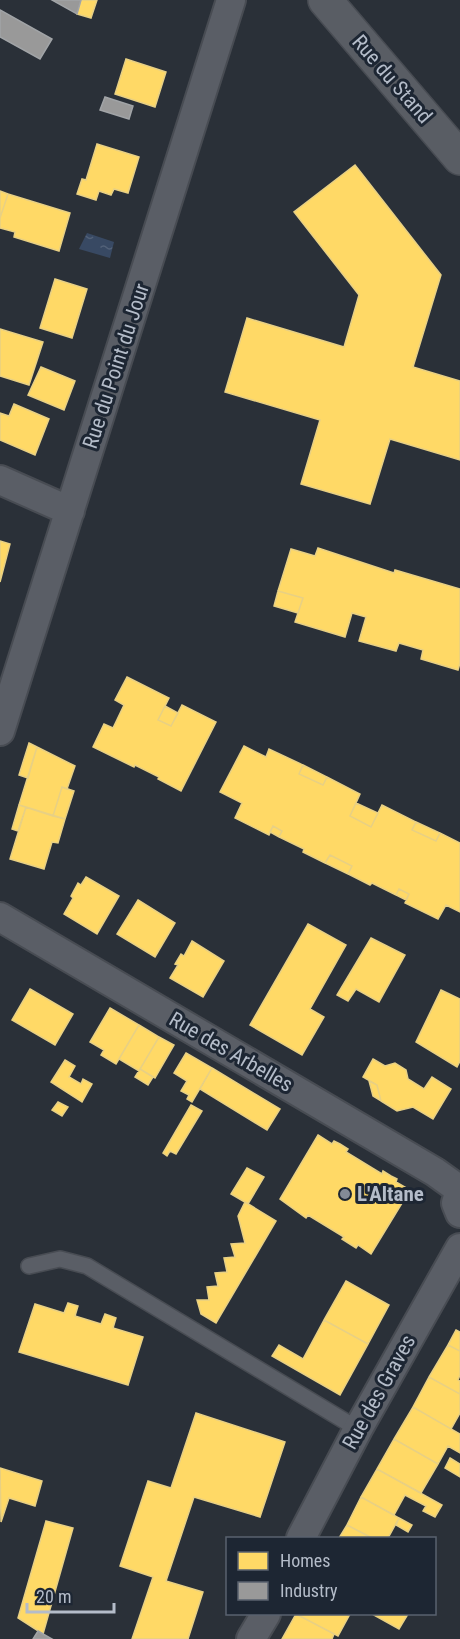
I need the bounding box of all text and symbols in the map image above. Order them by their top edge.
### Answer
street label: Rue du Stand [347,30,437,128]
street label: Rue du Point du Jour [78,280,154,452]
street label: Rue des Arbelles [165,1007,297,1097]
place label: L'Altane [357,1182,424,1206]
marker: L'Altane [338,1187,352,1201]
street label: Rue des Graves [338,1331,420,1453]
legend [226,1537,436,1615]
text: Homes [280,1550,330,1571]
scale bar [27,1576,114,1614]
text: Industry [280,1580,338,1601]
text: 20 m [36,1586,71,1607]

